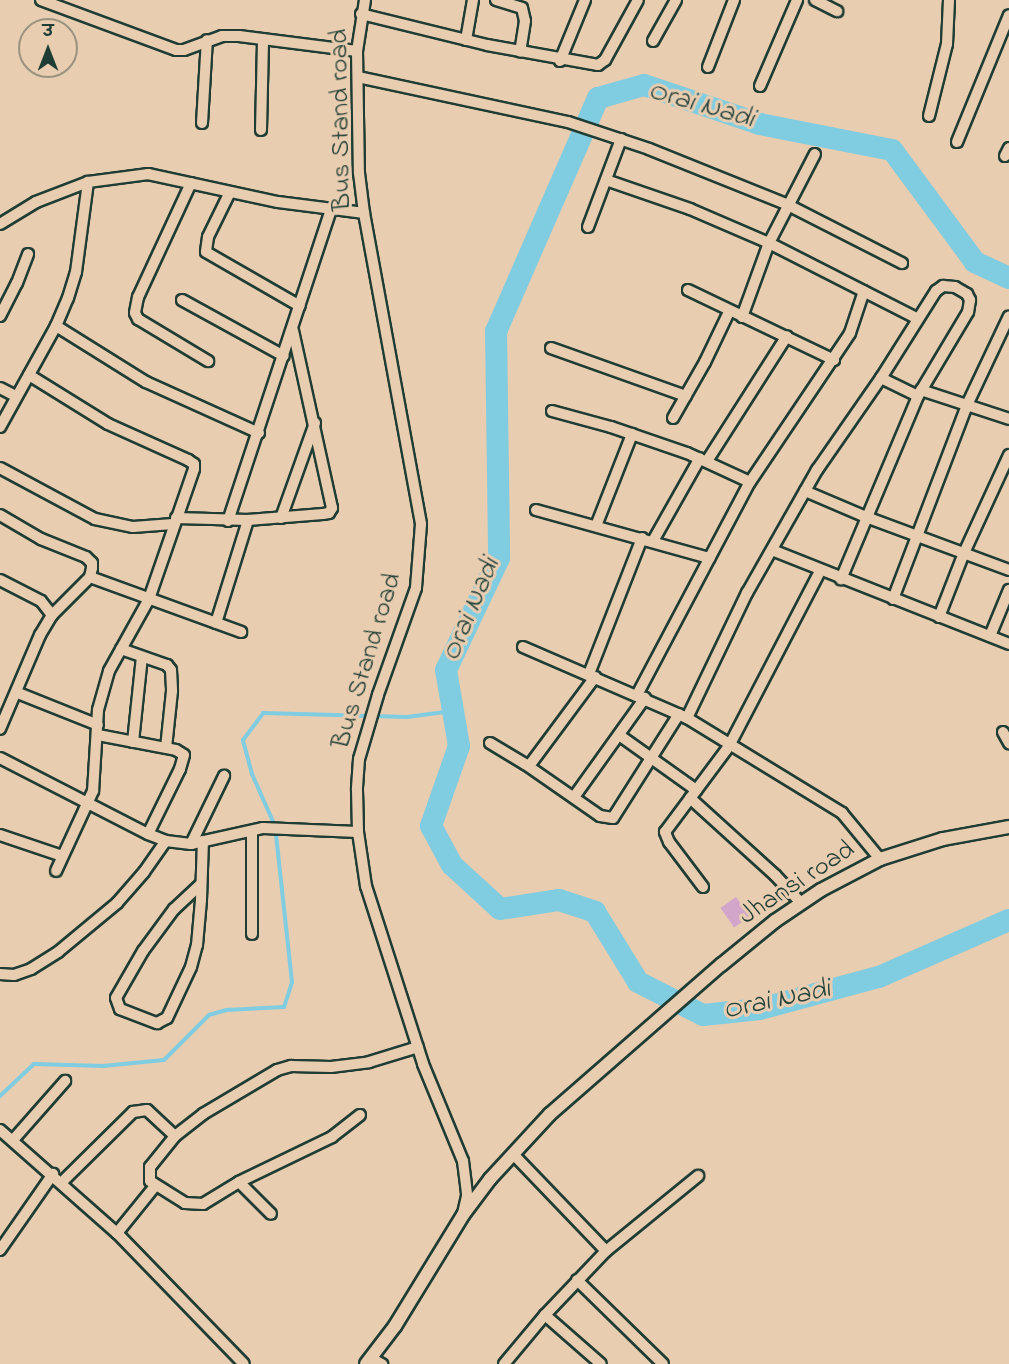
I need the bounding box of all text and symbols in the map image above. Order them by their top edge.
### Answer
north arrow [18,18,78,78]
text: उ [43,20,53,44]
street label: Bus Stand road [323,29,359,211]
water label: Orai Nadi [644,75,758,137]
water label: Orai Nadi [435,553,509,667]
street label: Bus Stand road [325,569,409,753]
street label: Jhansi road [733,834,861,932]
water label: Orai Nadi [720,973,834,1029]

